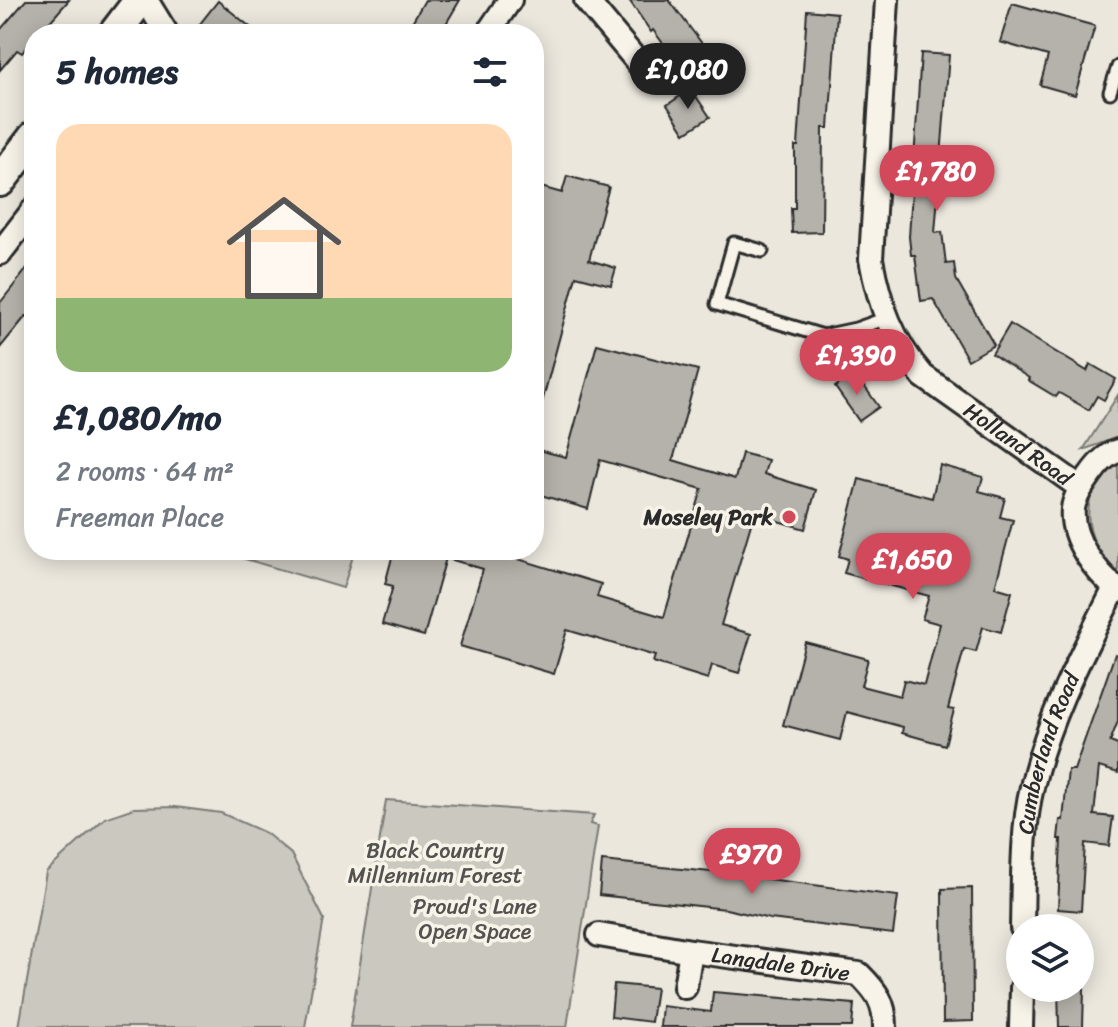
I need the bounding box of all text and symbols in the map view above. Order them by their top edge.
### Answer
text: 5 homes [56,42,178,102]
pin: £1,080 [623,43,753,111]
text: £1,080 [648,46,728,92]
icon: filters [468,50,512,94]
pin: £1,780 [872,145,1002,213]
text: £1,780 [898,148,976,194]
icon: home [212,176,356,320]
pin: £1,390 [792,329,922,397]
text: £1,390 [818,332,896,378]
text: £1,080/mo [56,388,221,448]
street label: Holland Road [955,391,1082,497]
text: 2 rooms · 64 m² [56,448,234,494]
text: Freeman Place [56,494,224,540]
place label: Moseley Park [642,498,773,537]
marker: Moseley Park [780,508,798,526]
pin: £1,650 [848,533,978,601]
text: £1,650 [873,536,953,582]
street label: Cumberland Road [1006,664,1091,836]
pin: £970 [705,828,799,896]
park label: Black Country Millennium Forest [348,831,523,895]
text: £970 [721,831,783,877]
park label: Proud's Lane Open Space [413,887,537,951]
map controls [1006,914,1094,1002]
button: layers [1006,914,1094,1002]
street label: Langdale Drive [709,935,852,992]

